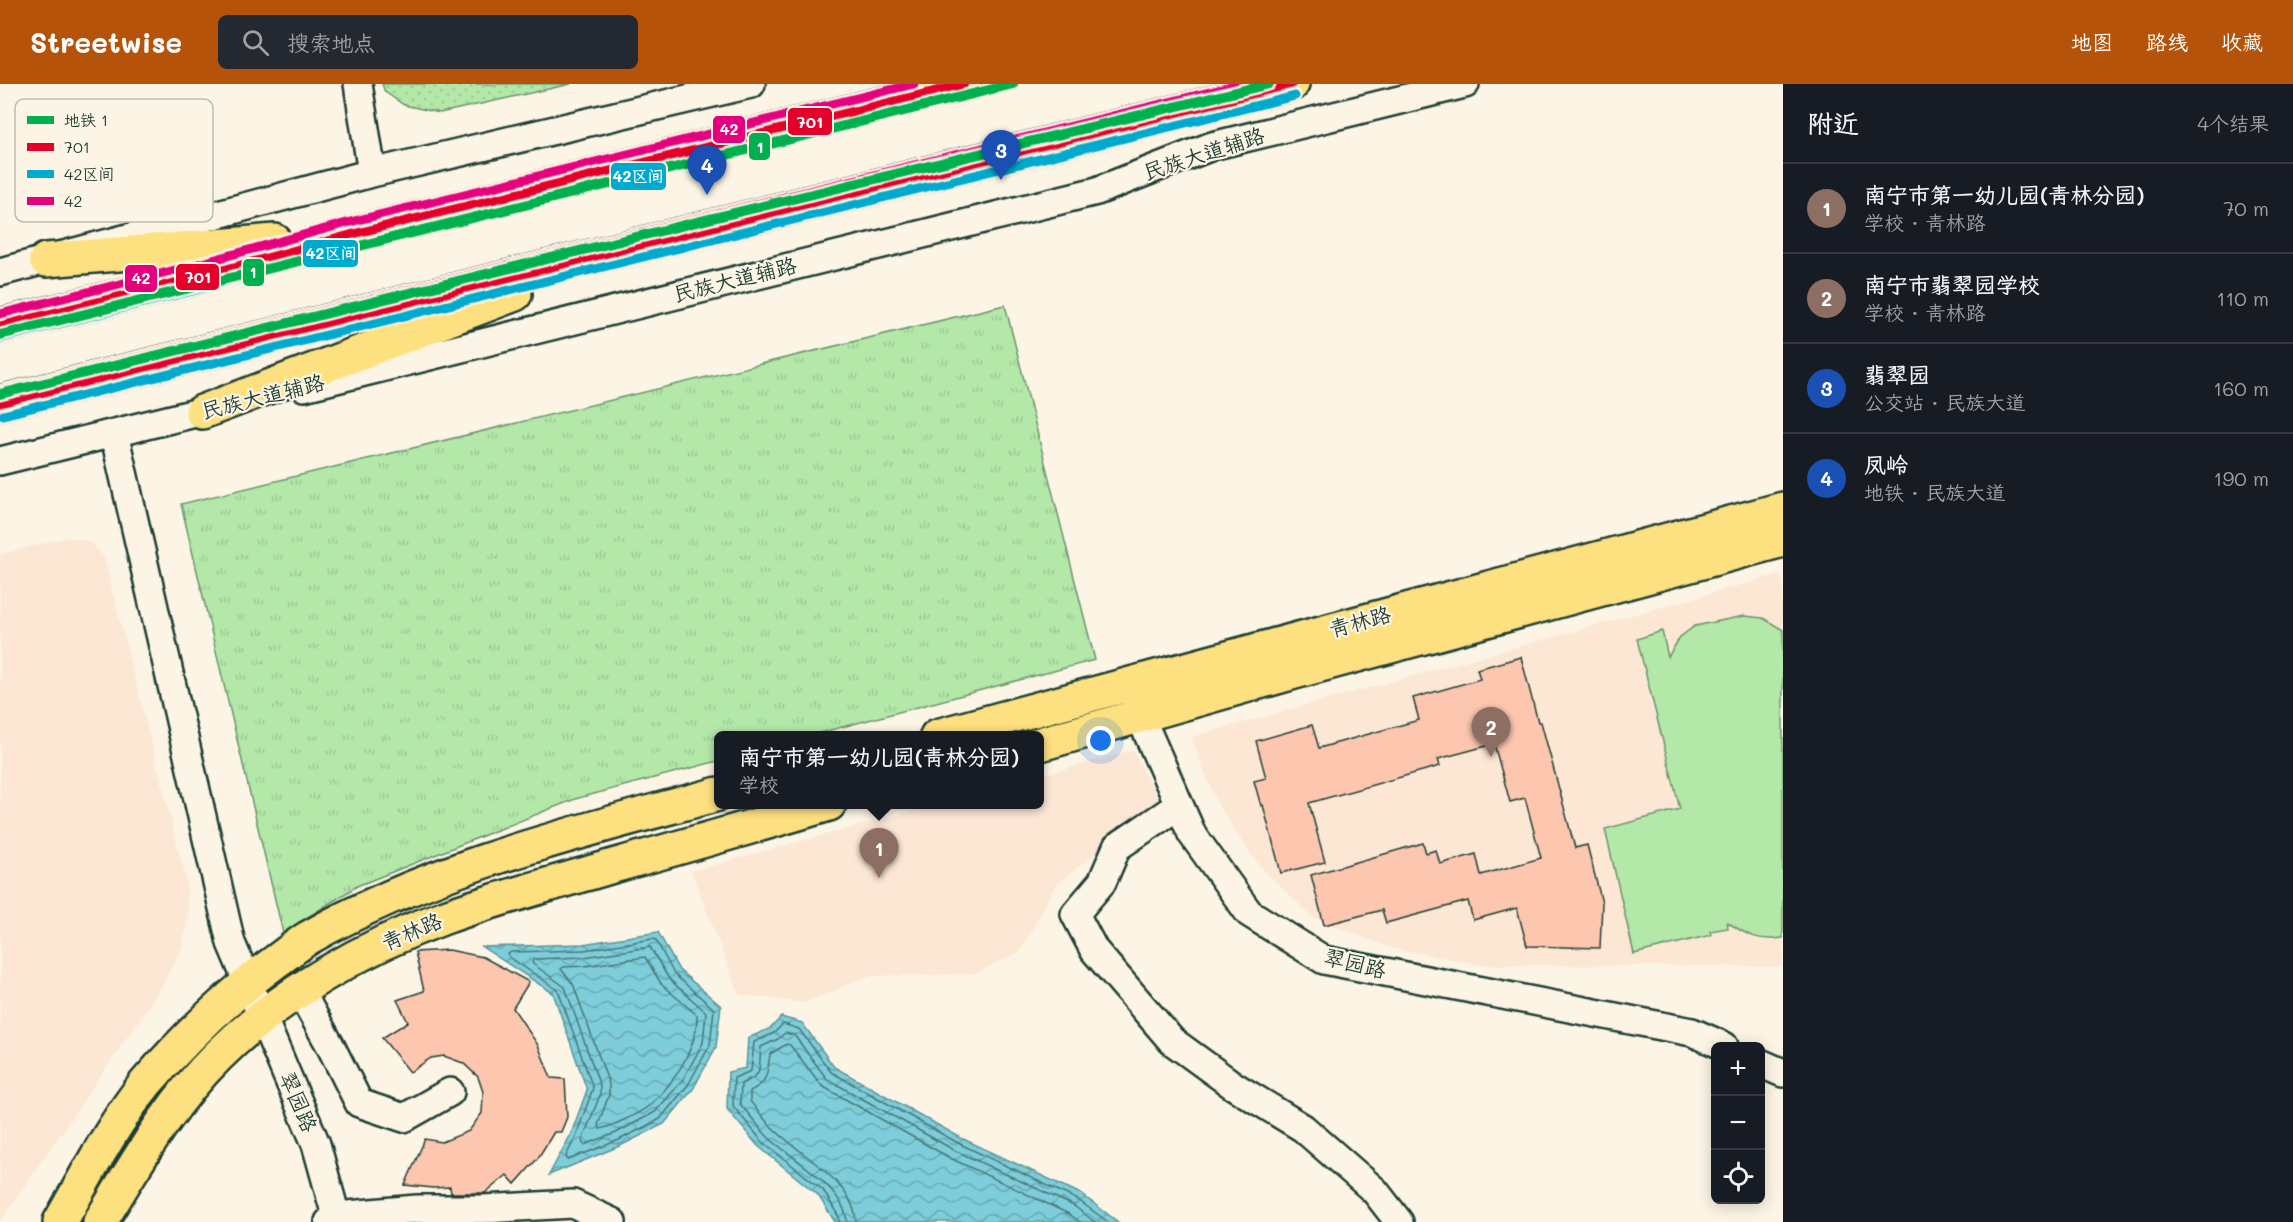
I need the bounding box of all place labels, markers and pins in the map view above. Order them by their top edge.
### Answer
pin: 3 [982,130,1020,180]
pin: 4 [688,146,726,195]
pin: 2 [1472,708,1510,757]
pin: 1 [860,828,898,878]

